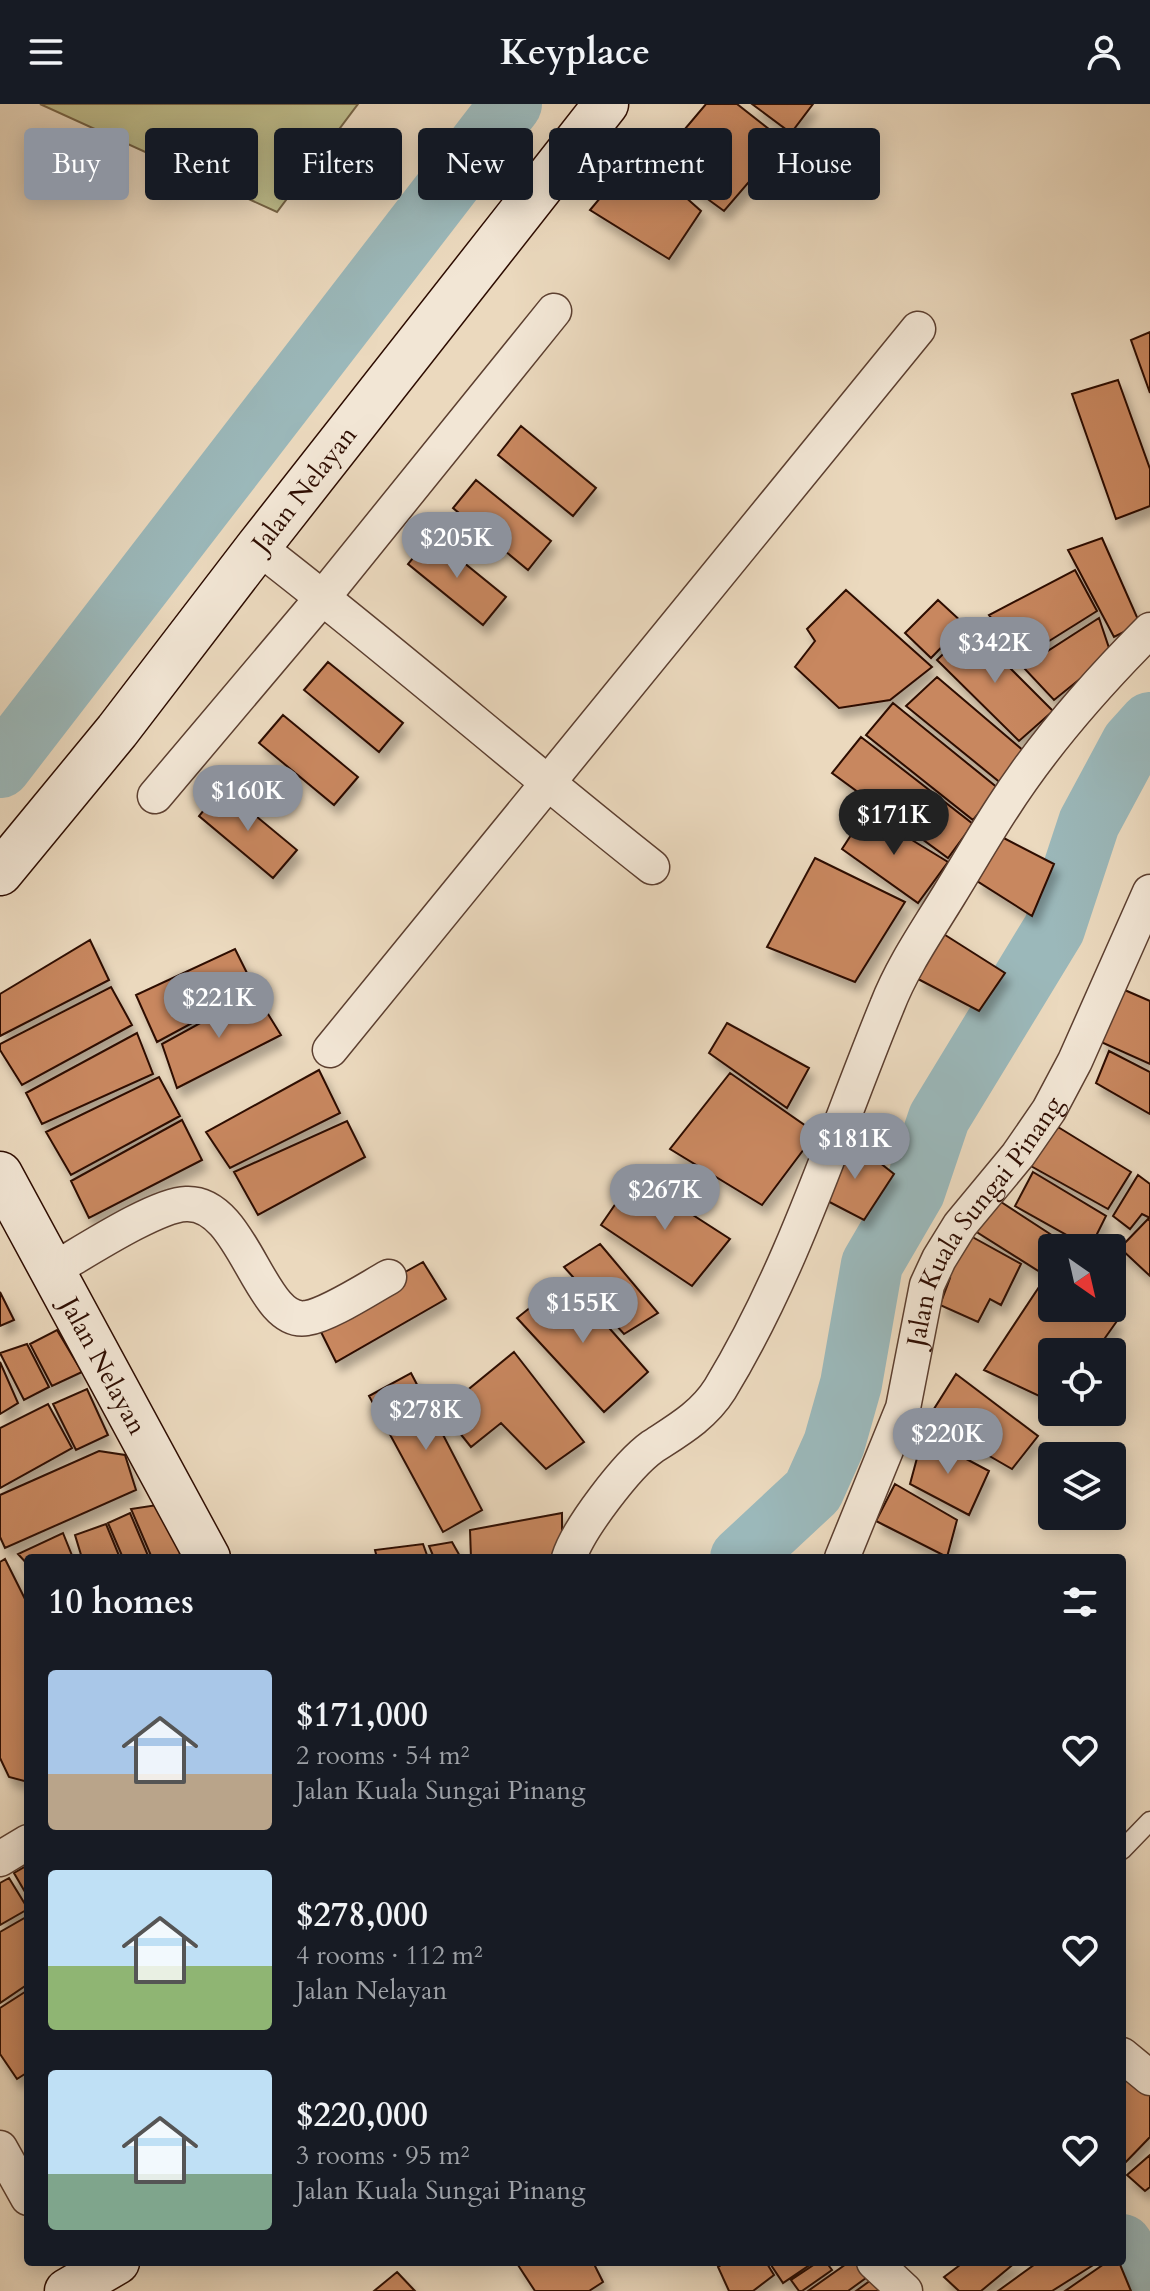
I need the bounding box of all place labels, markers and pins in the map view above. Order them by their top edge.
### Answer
pin: $205K [401,512,513,580]
pin: $342K [939,617,1051,685]
pin: $160K [192,765,304,833]
pin: $171K [838,789,950,857]
pin: $221K [163,972,275,1040]
pin: $181K [799,1113,911,1181]
pin: $267K [609,1164,721,1232]
pin: $155K [527,1277,639,1345]
pin: $278K [370,1384,482,1452]
pin: $220K [892,1408,1004,1476]

